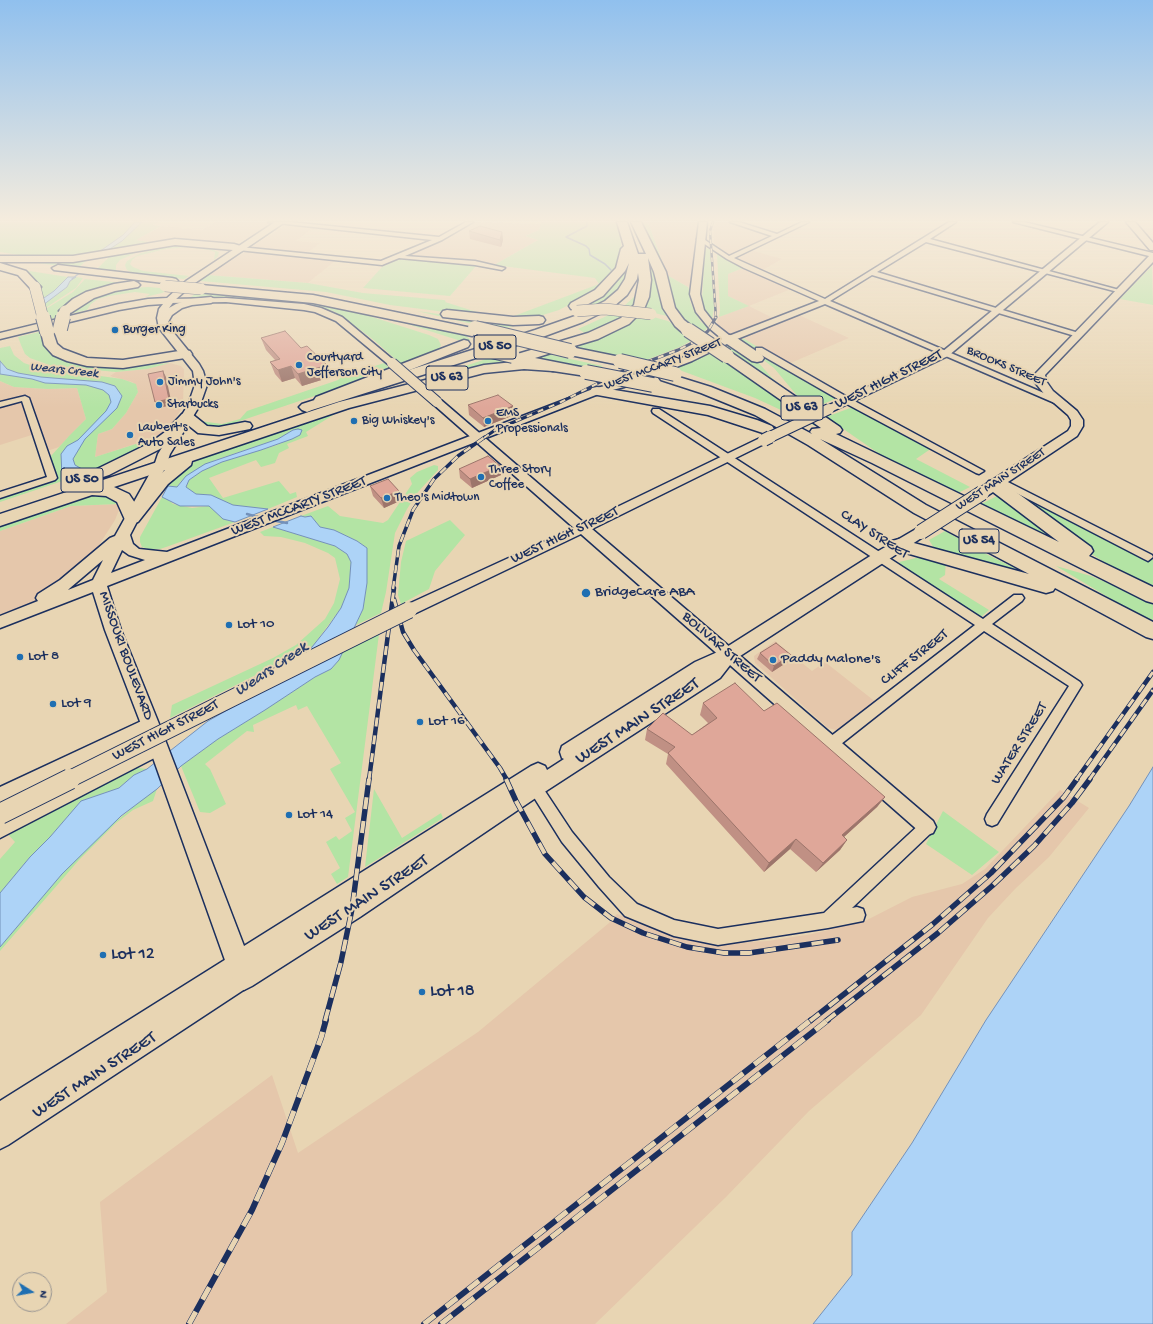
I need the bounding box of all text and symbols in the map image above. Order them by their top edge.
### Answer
place label: Burger King [123,322,186,338]
marker: Burger King [110,325,120,335]
road number: US 50 [474,335,516,359]
street label: WEST MCCARTY STREET [602,335,724,395]
street label: BROOKS STREET [964,343,1048,391]
street label: WEST HIGH STREET [832,346,946,414]
place label: Courtyard Jefferson City [307,350,382,381]
water label: Wears Creek [29,360,99,382]
marker: Courtyard Jefferson City [294,360,304,370]
road number: US 63 [426,366,468,390]
place label: Jimmy John's [168,374,241,390]
marker: Jimmy John's [155,377,165,387]
road number: US 63 [781,396,823,420]
place label: Starbucks [167,397,218,413]
marker: Starbucks [154,400,164,410]
place label: EMS Propessionals [496,406,568,437]
place label: Big Whiskey's [362,413,435,429]
marker: Big Whiskey's [349,416,359,426]
marker: EMS Propessionals [483,416,493,426]
place label: Laubert's Auto Sales [138,420,195,451]
marker: Laubert's Auto Sales [125,430,135,440]
street label: WEST MAIN STREET [953,445,1049,515]
place label: Three Story Coffee [489,462,551,493]
road number: US 50 [61,468,103,492]
marker: Three Story Coffee [476,472,486,482]
street label: WEST MCCARTY STREET [229,473,369,541]
place label: Theo's Midtown [395,490,479,506]
marker: Theo's Midtown [382,493,392,503]
street label: WEST HIGH STREET [508,503,622,569]
street label: CLAY STREET [836,506,912,564]
road number: US 54 [959,529,999,553]
place label: BridgeCare ABA [595,584,695,602]
marker: BridgeCare ABA [580,587,592,599]
street label: MISSOURI BOULEVARD [93,589,157,723]
street label: BOLIVAR STREET [678,609,764,687]
place label: Lot 10 [237,616,275,634]
marker: Lot 10 [224,620,234,630]
street label: CLIFF STREET [877,626,953,690]
water label: Wears Creek [232,639,312,701]
place label: Lot 8 [28,648,59,666]
place label: Paddy Malone's [781,651,880,669]
marker: Lot 8 [15,652,25,662]
marker: Paddy Malone's [768,655,778,665]
street label: WEST MAIN STREET [572,674,704,770]
place label: Lot 9 [61,695,91,713]
street label: WEST HIGH STREET [110,696,222,766]
marker: Lot 9 [48,699,58,709]
street label: WATER STREET [988,700,1052,788]
place label: Lot 16 [428,713,465,731]
marker: Lot 16 [415,717,425,727]
place label: Lot 14 [297,806,333,824]
marker: Lot 14 [284,810,294,820]
street label: WEST MAIN STREET [301,851,433,947]
place label: Lot 12 [111,944,155,966]
marker: Lot 12 [98,950,108,960]
place label: Lot 18 [430,981,475,1003]
marker: Lot 18 [417,987,427,997]
street label: WEST MAIN STREET [29,1028,161,1124]
north arrow [12,1272,52,1312]
text: N [36,1289,49,1299]

